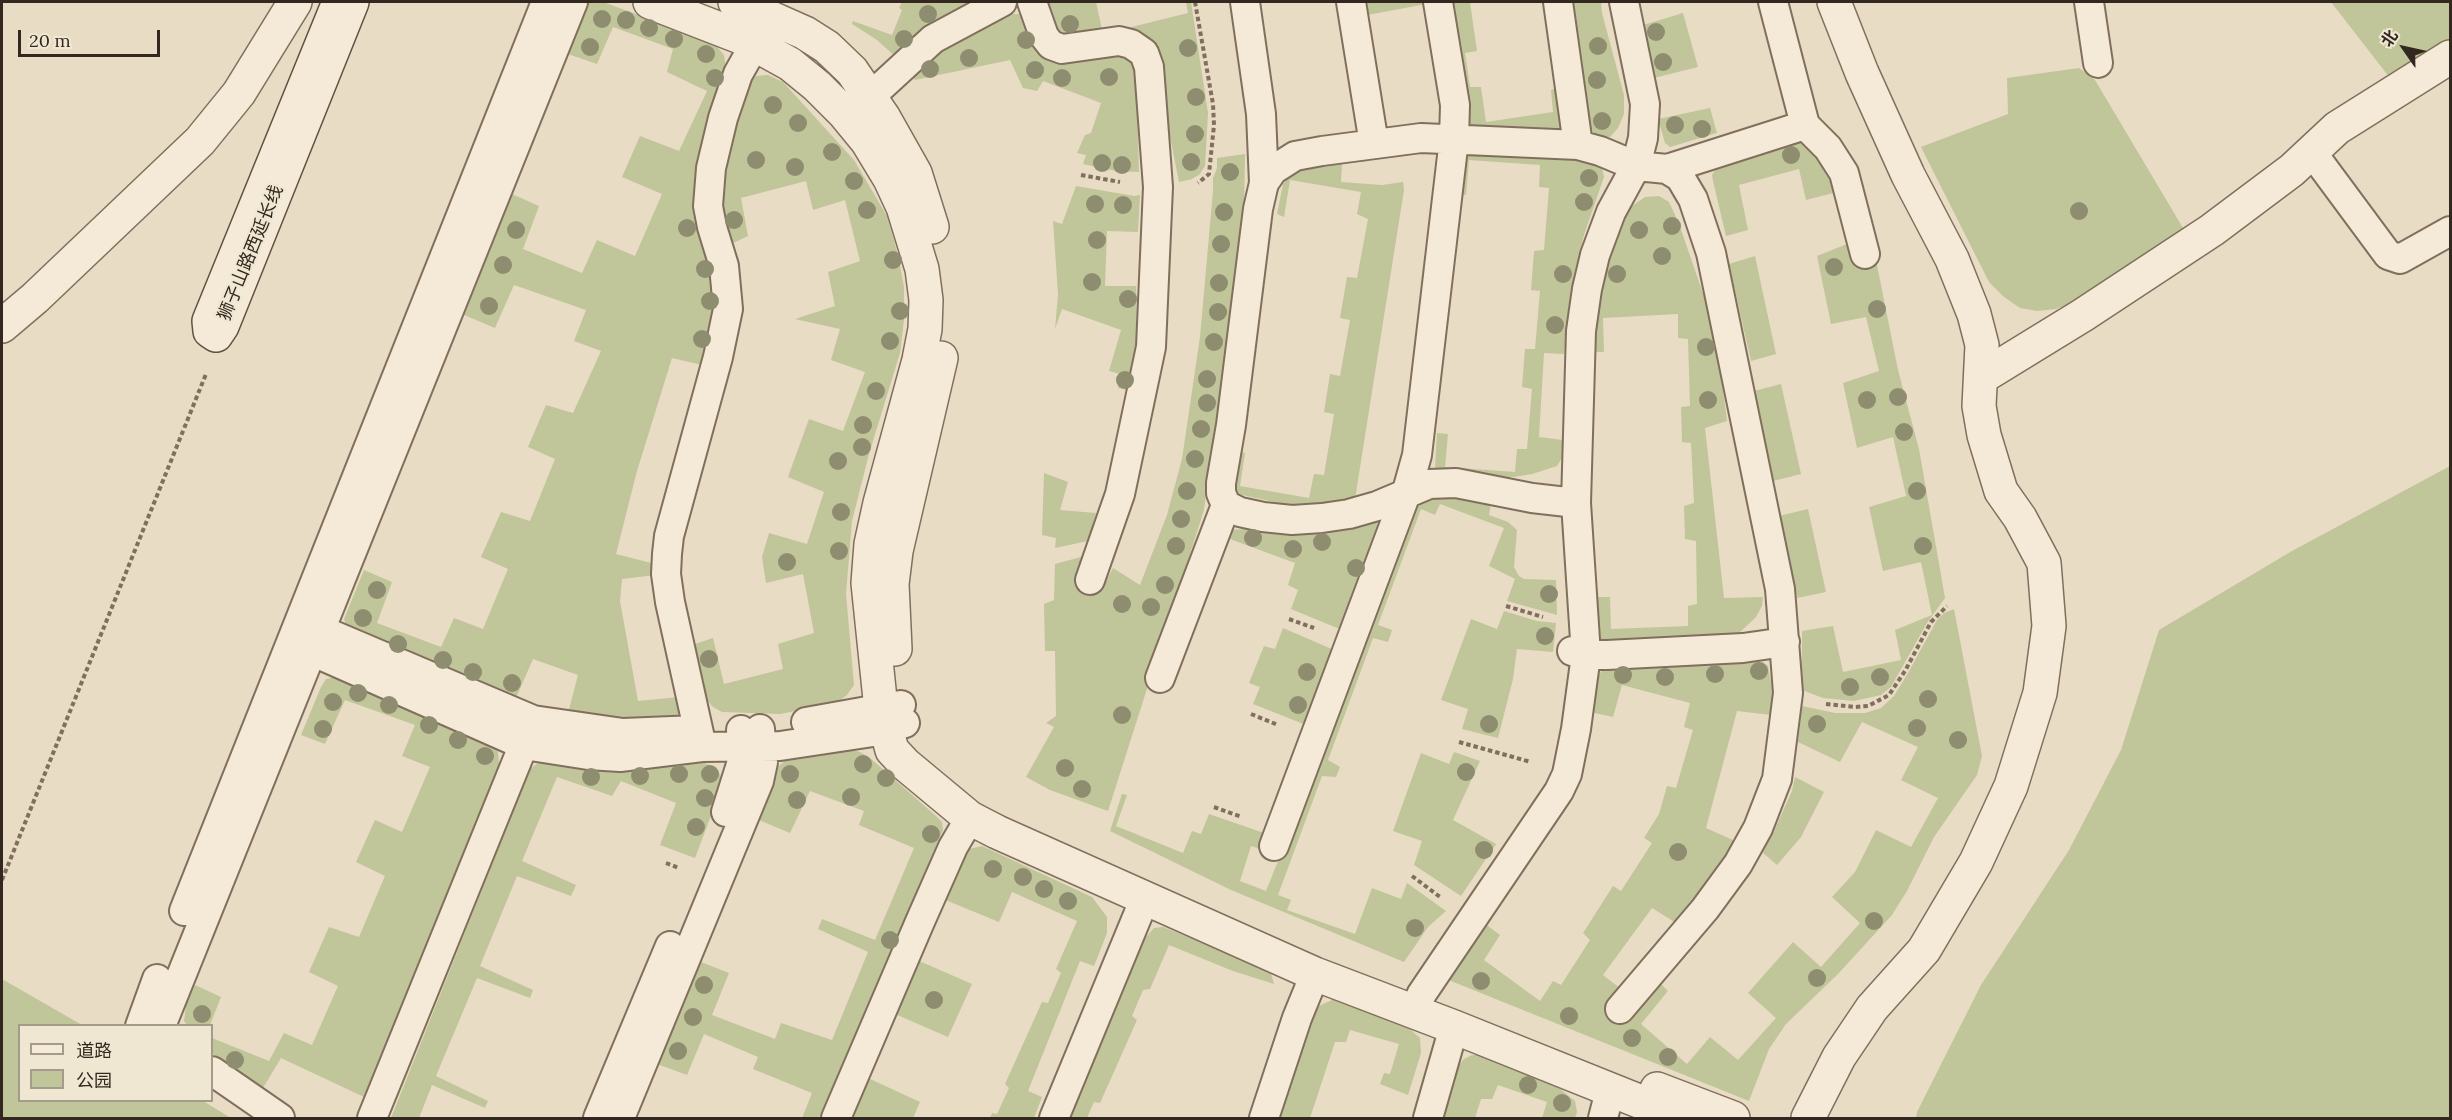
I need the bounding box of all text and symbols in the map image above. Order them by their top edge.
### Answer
scale bar [21,18,164,56]
north arrow [2374,18,2434,78]
text: 北 [2376,26,2402,50]
text: 20 m [29,29,71,52]
street label: 狮子山路西延长线 [214,182,288,324]
legend [18,1024,213,1102]
text: 道路 [76,1039,112,1062]
text: 公园 [76,1069,112,1092]

